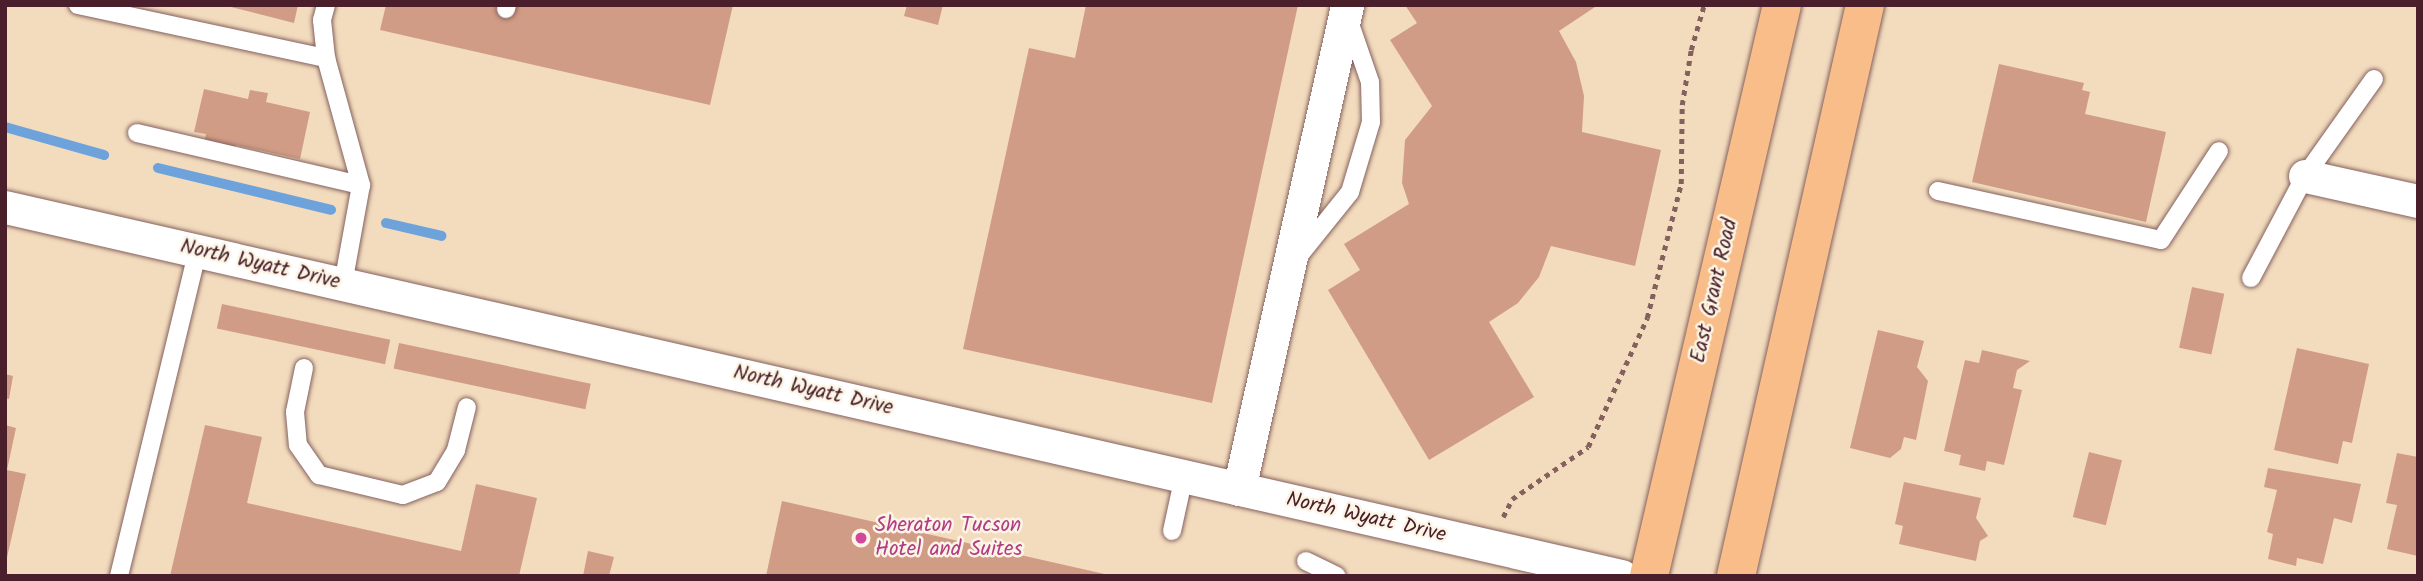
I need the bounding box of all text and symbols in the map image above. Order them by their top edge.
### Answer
street label: East Grant Road [1686,216,1744,366]
street label: North Wyatt Drive [178,234,342,296]
street label: North Wyatt Drive [731,360,895,422]
street label: North Wyatt Drive [1284,487,1448,549]
place label: Sheraton Tucson Hotel and Suites [875,513,1022,563]
marker: Sheraton Tucson Hotel and Suites [853,530,869,546]

